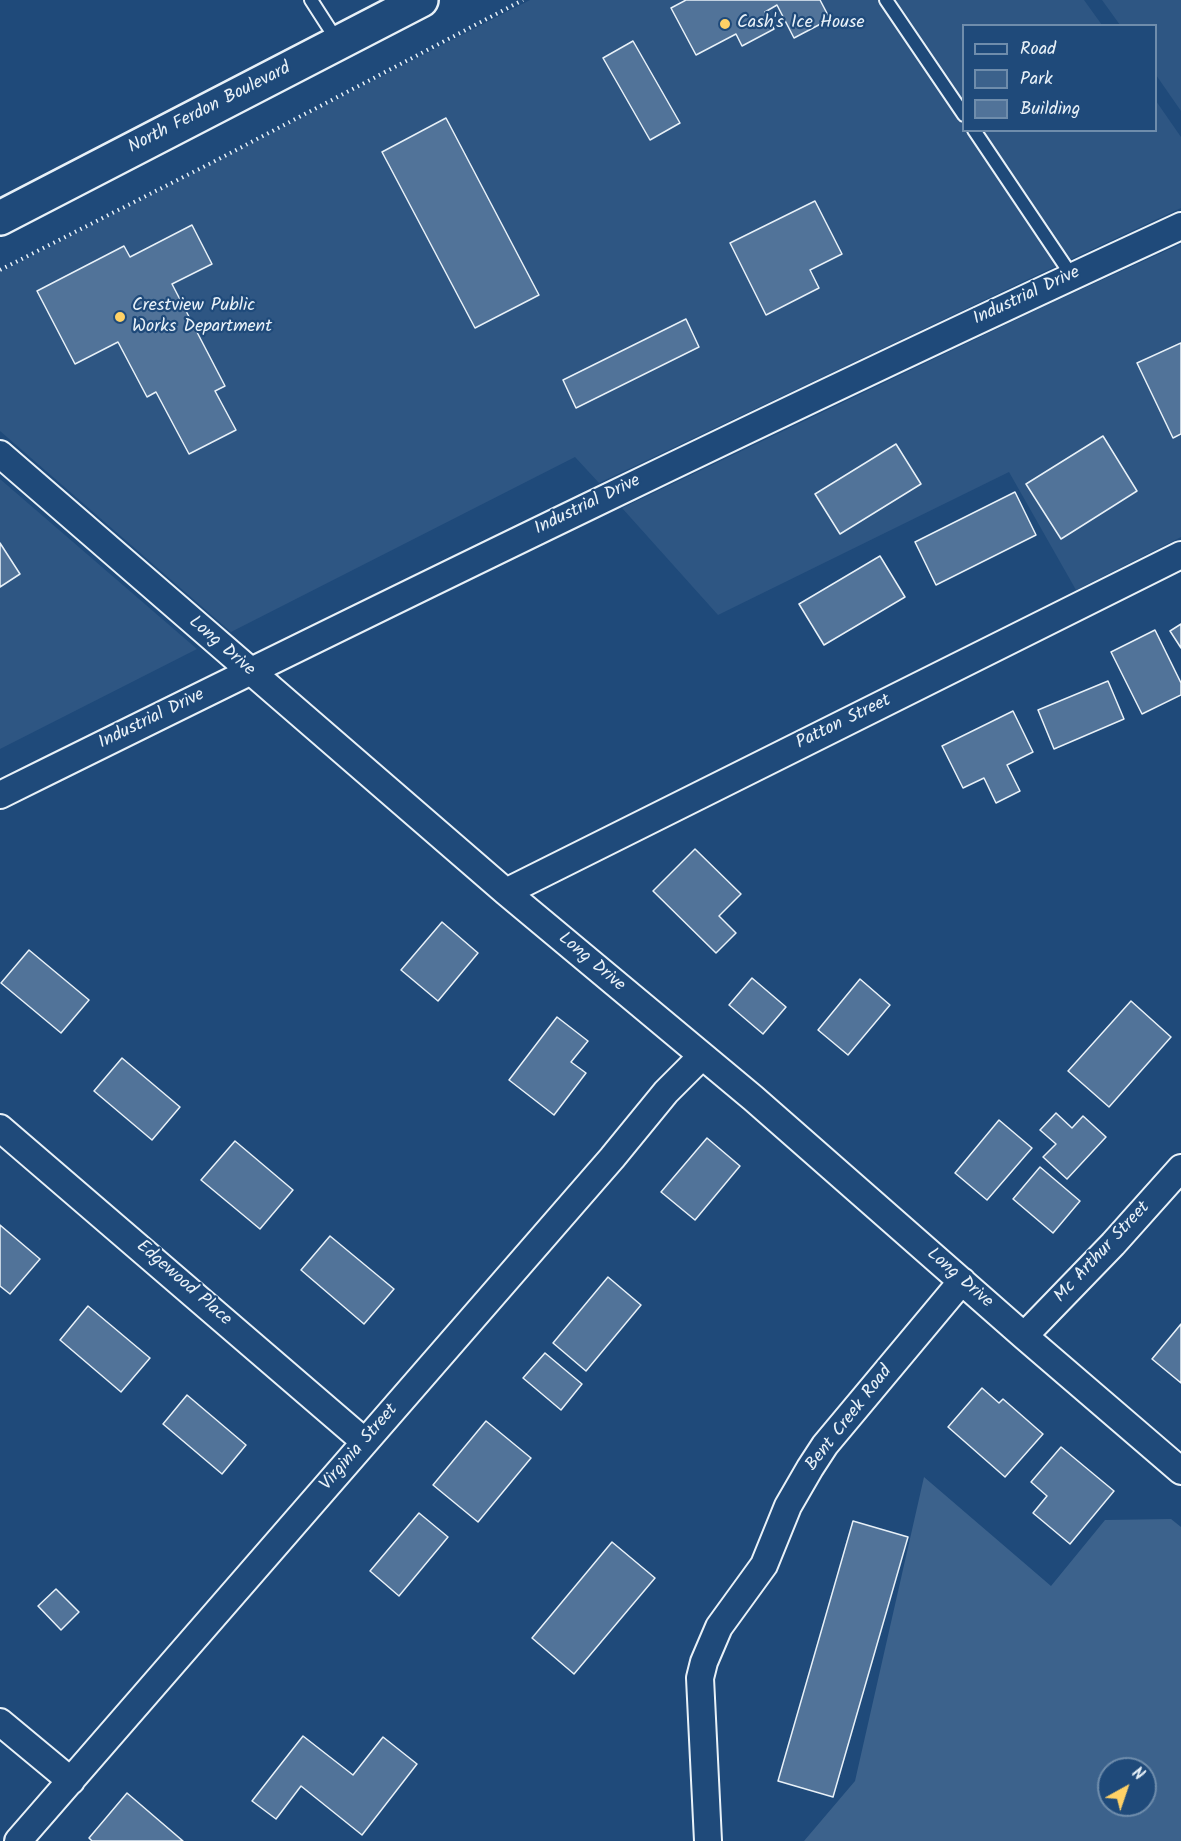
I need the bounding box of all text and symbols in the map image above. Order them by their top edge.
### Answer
place label: Cash's Ice House [737,13,865,35]
marker: Cash's Ice House [718,17,732,31]
legend [962,24,1157,132]
text: Road [1020,35,1056,64]
street label: North Ferdon Boulevard [125,59,295,159]
text: Park [1020,65,1053,94]
text: Building [1020,95,1080,124]
street label: Industrial Drive [970,263,1084,331]
place label: Crestview Public Works Department [132,296,272,338]
marker: Crestview Public Works Department [113,310,127,324]
street label: Industrial Drive [531,471,645,541]
street label: Long Drive [183,612,259,682]
street label: Industrial Drive [95,685,209,755]
street label: Patton Street [793,691,895,755]
street label: Long Drive [553,929,629,997]
street label: Mc Arthur Street [1051,1198,1155,1308]
street label: Edgewood Place [131,1237,235,1331]
street label: Long Drive [921,1244,997,1314]
street label: Bent Creek Road [802,1362,898,1476]
street label: Virginia Street [316,1400,404,1496]
north arrow [1097,1757,1157,1817]
text: N [1126,1762,1150,1787]

